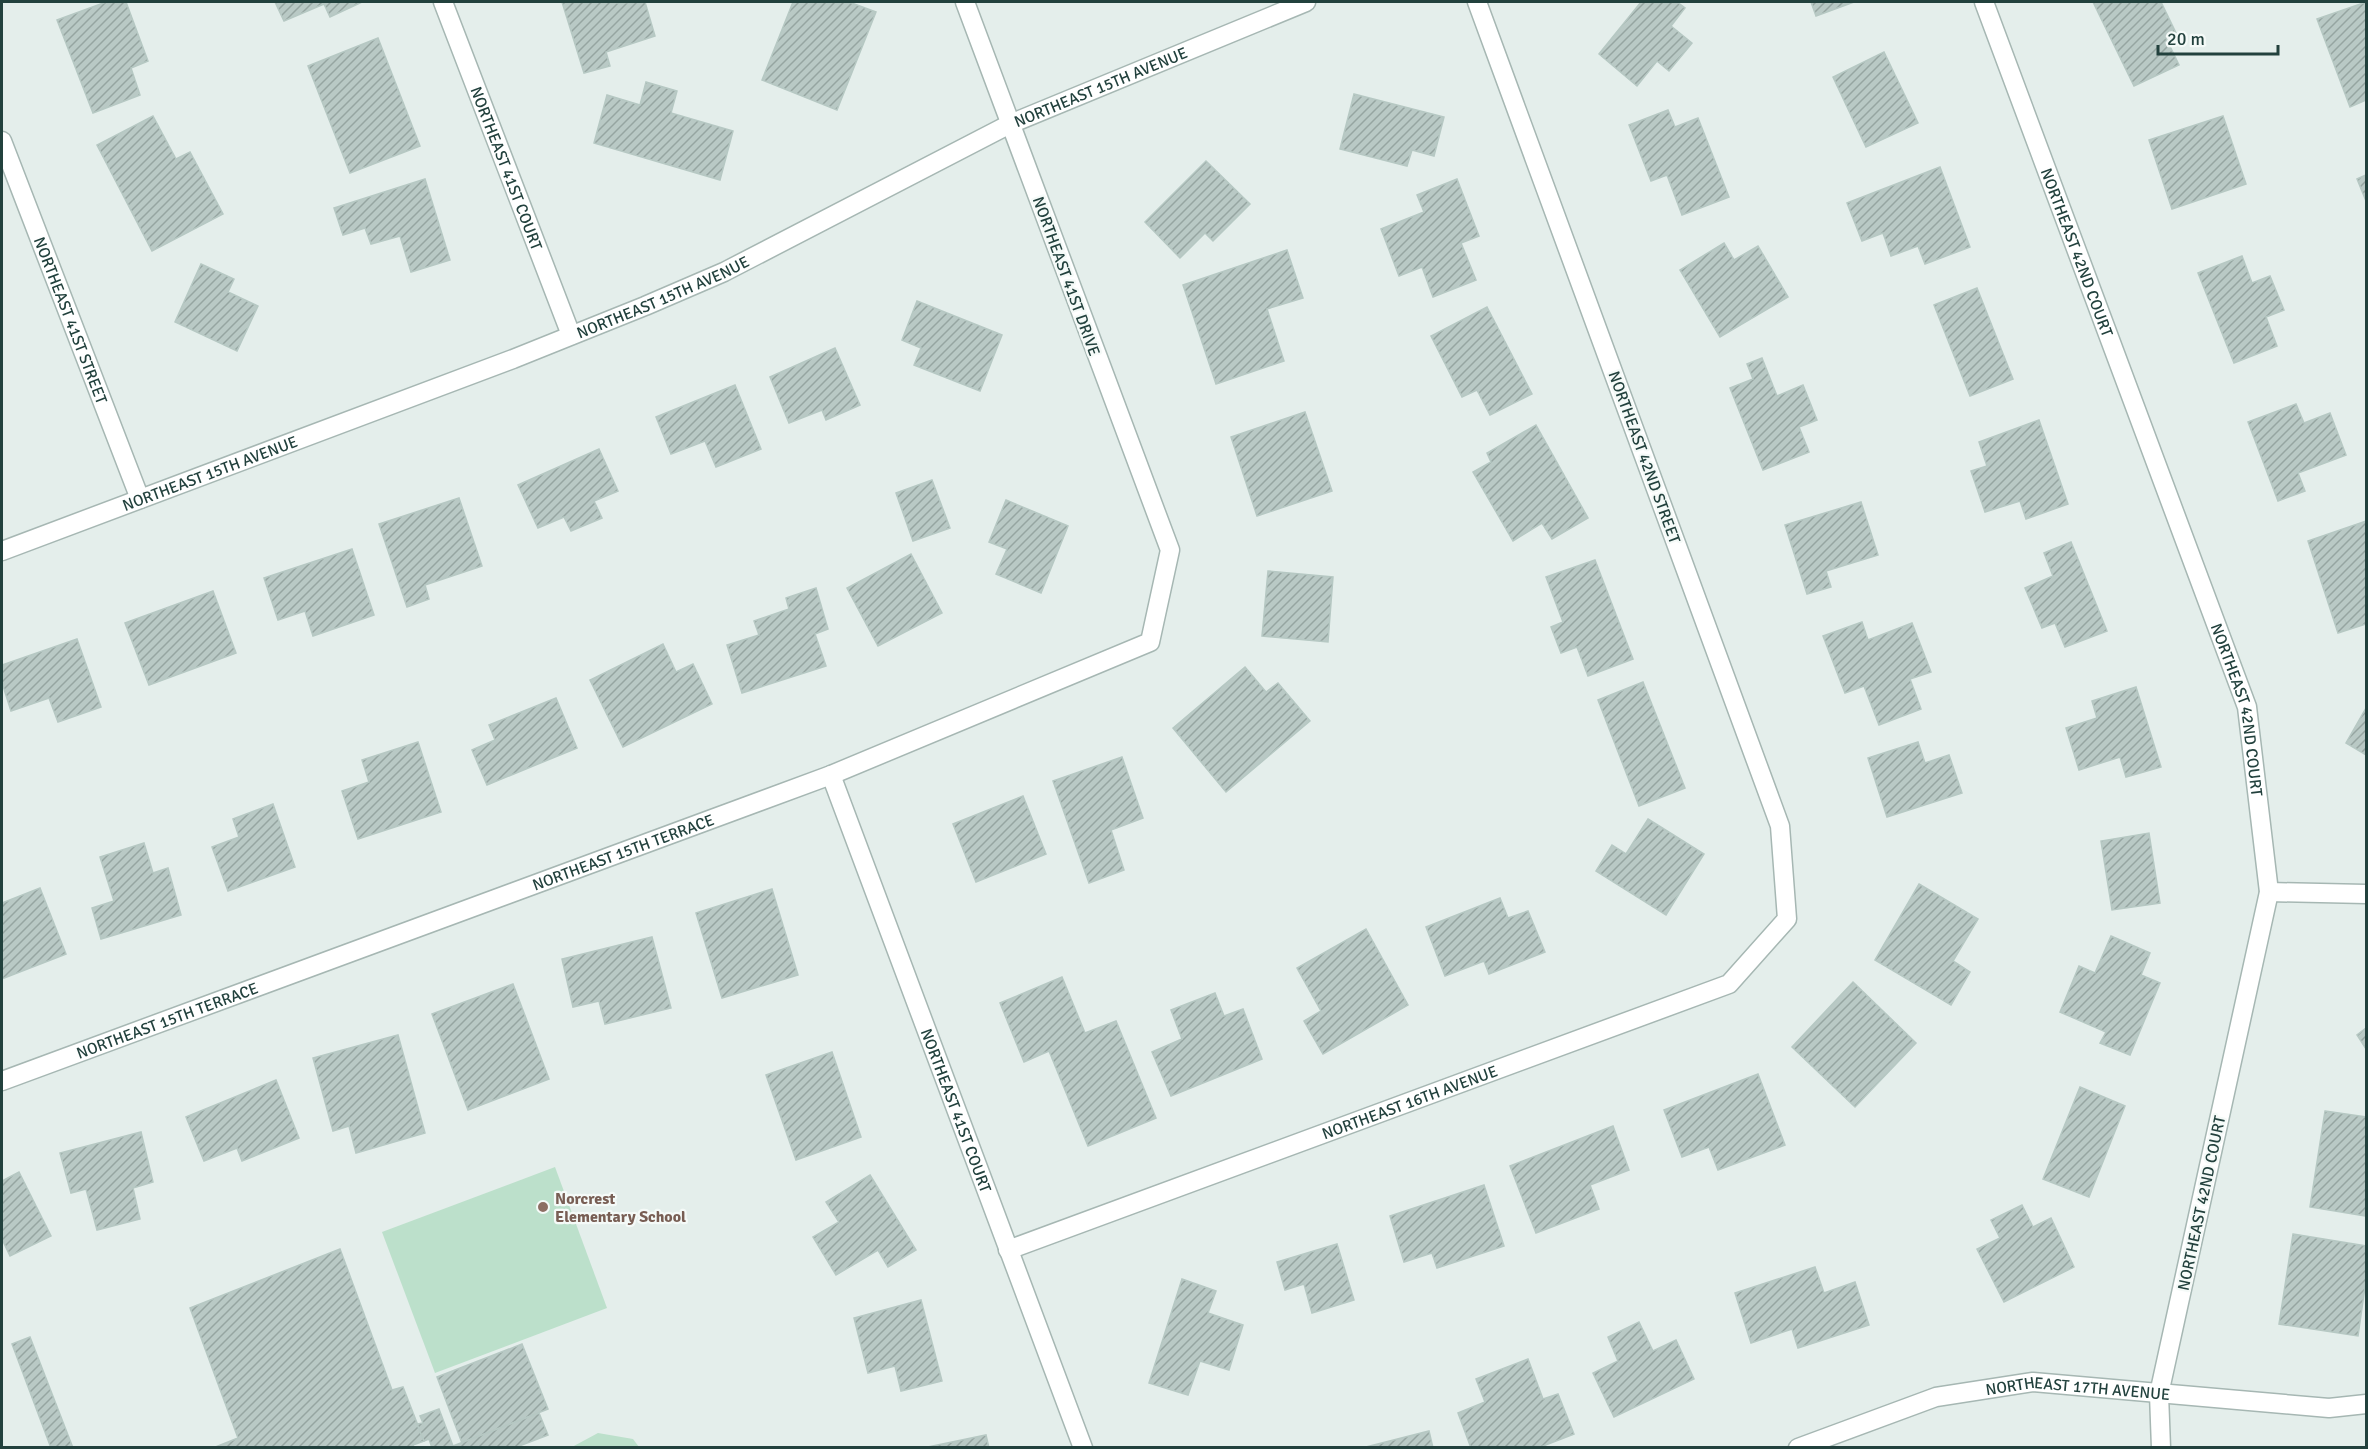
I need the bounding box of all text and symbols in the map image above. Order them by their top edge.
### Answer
scale bar [2158,18,2278,56]
text: 20 m [2167,28,2205,50]
street label: NORTHEAST 15TH AVENUE [1011,43,1190,132]
street label: NORTHEAST 41ST COURT [465,84,546,253]
street label: NORTHEAST 42ND COURT [2036,165,2117,340]
street label: NORTHEAST 41ST DRIVE [1028,194,1104,359]
street label: NORTHEAST 41ST STREET [29,234,111,407]
street label: NORTHEAST 15TH AVENUE [574,252,753,343]
street label: NORTHEAST 42ND STREET [1604,368,1685,546]
street label: NORTHEAST 15TH AVENUE [120,432,301,516]
street label: NORTHEAST 42ND COURT [2206,621,2267,798]
street label: NORTHEAST 15TH TERRACE [530,810,717,895]
street label: NORTHEAST 15TH TERRACE [74,978,261,1064]
street label: NORTHEAST 41ST COURT [916,1026,995,1195]
street label: NORTHEAST 16TH AVENUE [1319,1061,1500,1144]
street label: NORTHEAST 42ND COURT [2174,1114,2230,1292]
place label: Norcrest Elementary School [555,1189,686,1227]
marker: Norcrest Elementary School [536,1200,550,1214]
street label: NORTHEAST 17TH AVENUE [1984,1373,2171,1405]

